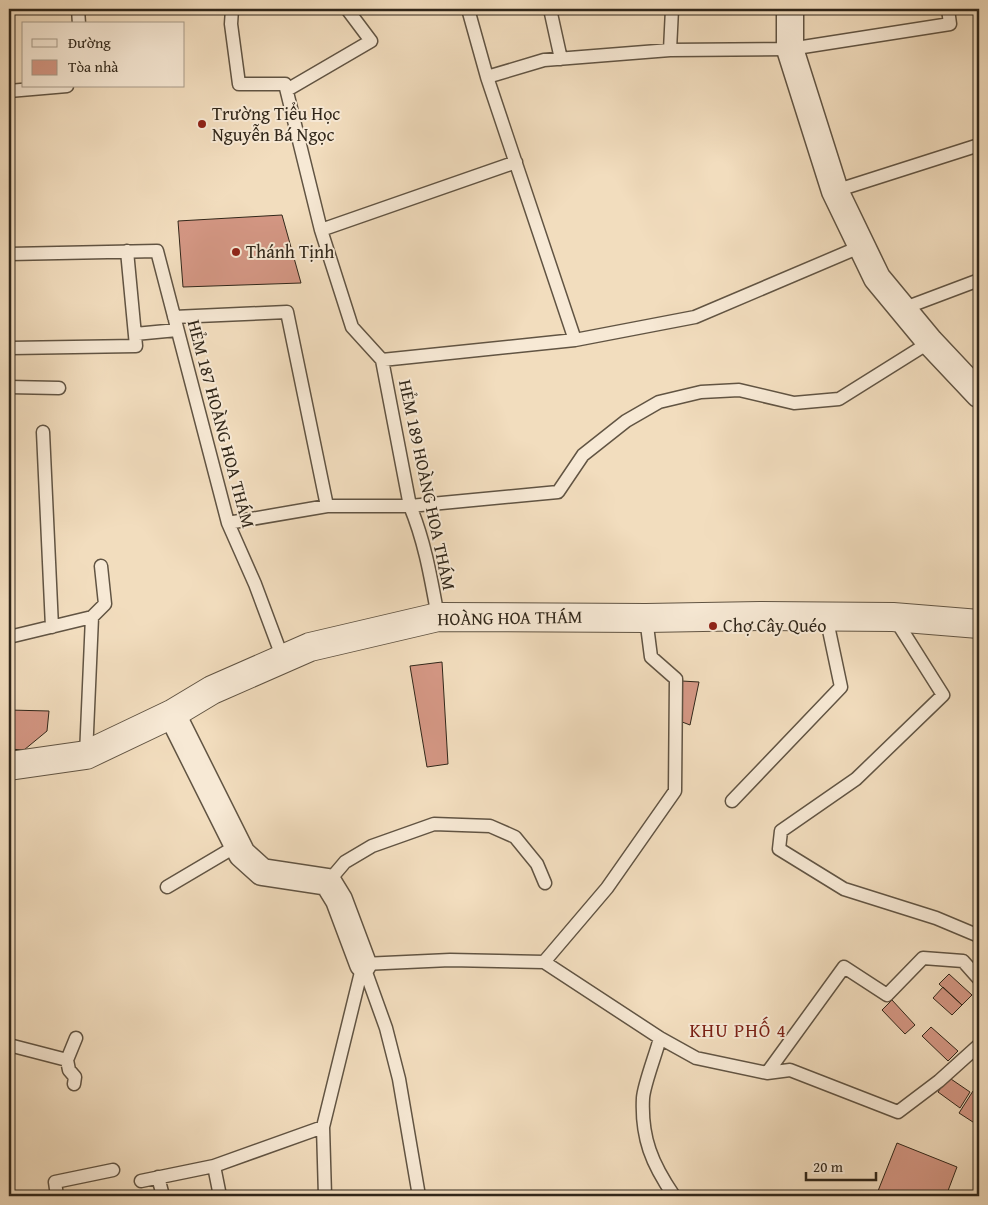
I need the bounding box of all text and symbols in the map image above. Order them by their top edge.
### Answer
legend [22,22,185,88]
text: Đường [68,32,111,53]
text: Tòa nhà [68,56,118,77]
place label: Trường Tiểu Học Nguyễn Bá Ngọc [212,100,340,148]
marker: Trường Tiểu Học Nguyễn Bá Ngọc [196,118,208,130]
place label: Thánh Tịnh [246,238,334,265]
marker: Thánh Tịnh [230,246,242,258]
street label: HẺM 187 HOÀNG HOA THÁM [181,317,262,531]
street label: HẺM 189 HOÀNG HOA THÁM [392,377,463,593]
street label: HOÀNG HOA THÁM [437,603,583,632]
place label: Chợ Cây Quéo [723,612,826,639]
marker: Chợ Cây Quéo [707,620,719,632]
district label: KHU PHỐ 4 [689,1016,787,1044]
scale bar [806,1150,876,1182]
text: 20 m [813,1156,844,1177]

